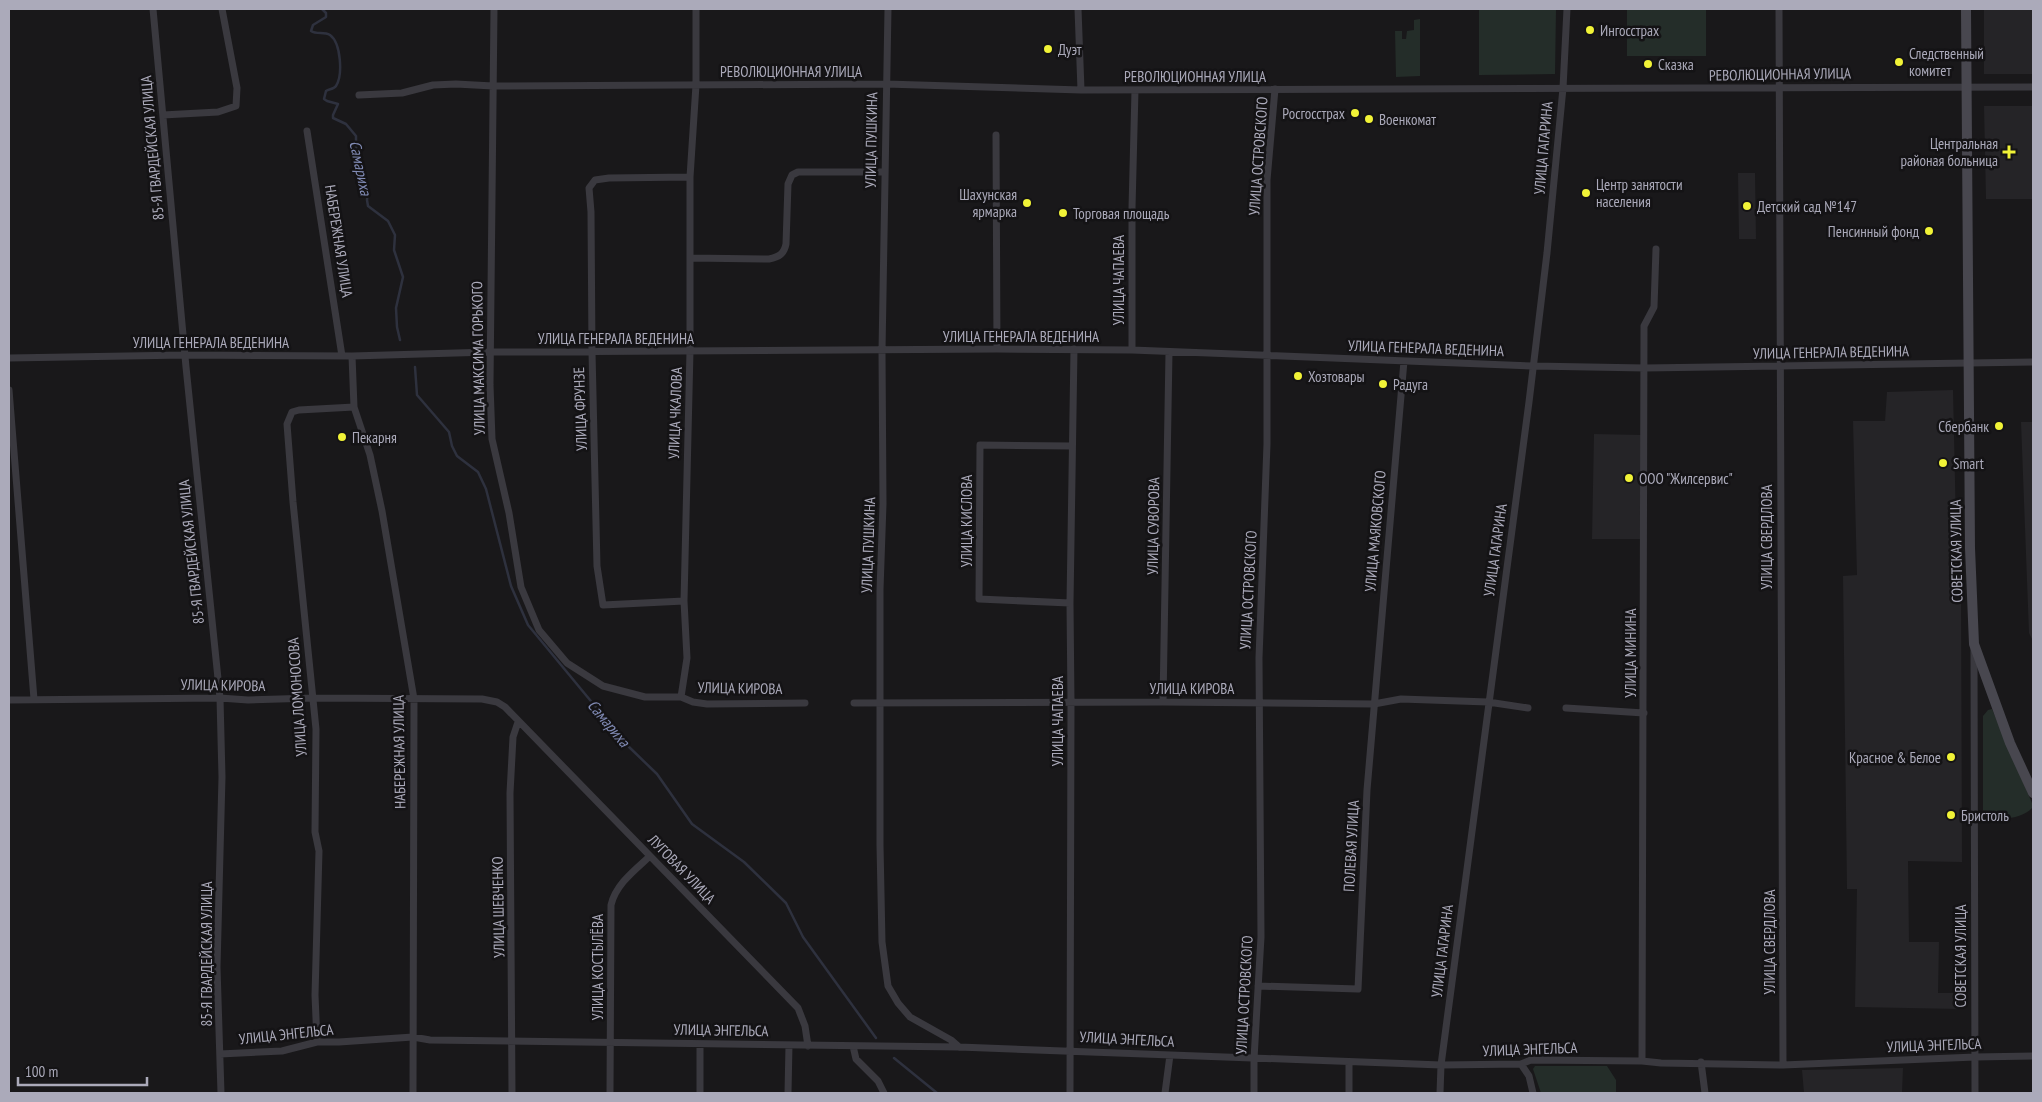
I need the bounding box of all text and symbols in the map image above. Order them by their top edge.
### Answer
place label: Ингосстрах [1600,21,1659,40]
marker: Ингосстрах [1584,24,1596,36]
place label: Дуэт [1058,40,1082,59]
marker: Дуэт [1042,43,1054,55]
place label: Следственный комитет [1909,44,1984,80]
place label: Сказка [1658,55,1694,74]
marker: Следственный комитет [1893,56,1905,68]
marker: Сказка [1642,58,1654,70]
street label: РЕВОЛЮЦИОННАЯ УЛИЦА [720,62,863,81]
street label: РЕВОЛЮЦИОННАЯ УЛИЦА [1709,63,1852,85]
street label: РЕВОЛЮЦИОННАЯ УЛИЦА [1124,67,1267,86]
street label: 85-Я ГВАРДЕЙСКАЯ УЛИЦА [136,74,168,221]
street label: УЛИЦА ПУШКИНА [861,91,881,188]
street label: УЛИЦА ОСТРОВСКОГО [1244,96,1272,216]
street label: УЛИЦА ГАГАРИНА [1529,100,1557,195]
place label: Росгосстрах [1282,104,1345,123]
marker: Росгосстрах [1349,107,1361,119]
place label: Военкомат [1379,110,1436,129]
marker: Военкомат [1363,113,1375,125]
place label: Центральная районая больница [1900,134,1998,170]
water label: Самариха [345,139,377,199]
marker: Центральная районая больница [2002,145,2016,159]
place label: Центр занятости населения [1596,175,1682,211]
street label: НАБЕРЕЖНАЯ УЛИЦА [321,183,357,300]
place label: Шахунская ярмарка [959,185,1017,221]
marker: Центр занятости населения [1580,187,1592,199]
marker: Шахунская ярмарка [1021,197,1033,209]
place label: Детский сад №147 [1757,197,1857,216]
marker: Детский сад №147 [1741,200,1753,212]
place label: Торговая площадь [1073,204,1170,223]
marker: Торговая площадь [1057,207,1069,219]
place label: Пенсинный фонд [1828,222,1919,241]
marker: Пенсинный фонд [1923,225,1935,237]
street label: УЛИЦА ЧАПАЕВА [1109,234,1128,325]
street label: УЛИЦА МАКСИМА ГОРЬКОГО [467,281,489,435]
street label: УЛИЦА ГЕНЕРАЛА ВЕДЕНИНА [943,327,1100,346]
street label: УЛИЦА ГЕНЕРАЛА ВЕДЕНИНА [538,329,695,348]
street label: УЛИЦА ГЕНЕРАЛА ВЕДЕНИНА [133,333,290,352]
street label: УЛИЦА ГЕНЕРАЛА ВЕДЕНИНА [1348,336,1505,360]
street label: УЛИЦА ГЕНЕРАЛА ВЕДЕНИНА [1753,341,1910,363]
street label: УЛИЦА ЧКАЛОВА [664,366,686,459]
street label: УЛИЦА ФРУНЗЕ [569,367,591,451]
place label: Хозтовары [1308,367,1365,386]
marker: Хозтовары [1292,370,1304,382]
place label: Радуга [1393,375,1428,394]
marker: Радуга [1377,378,1389,390]
place label: Сбербанк [1938,417,1989,436]
marker: Сбербанк [1993,420,2005,432]
place label: Пекарня [352,428,397,447]
marker: Пекарня [336,431,348,443]
place label: Smart [1953,454,1984,473]
marker: Smart [1937,457,1949,469]
street label: УЛИЦА МАЯКОВСКОГО [1360,469,1390,593]
place label: ООО "Жилсервис" [1639,469,1733,488]
marker: ООО "Жилсервис" [1623,472,1635,484]
street label: УЛИЦА КИСЛОВА [957,474,976,567]
street label: УЛИЦА СУВОРОВА [1143,476,1163,575]
street label: 85-Я ГВАРДЕЙСКАЯ УЛИЦА [174,478,208,625]
street label: УЛИЦА СВЕРДЛОВА [1757,484,1776,590]
street label: УЛИЦА ПУШКИНА [857,496,879,593]
street label: СОВЕТСКАЯ УЛИЦА [1946,498,1966,603]
street label: УЛИЦА ГАГАРИНА [1479,501,1511,598]
street label: УЛИЦА ОСТРОВСКОГО [1235,530,1261,650]
street label: УЛИЦА МИНИНА [1621,607,1640,698]
street label: УЛИЦА ЛОМОНОСОВА [283,636,311,757]
street label: УЛИЦА КИРОВА [180,675,266,695]
street label: УЛИЦА ЧАПАЕВА [1048,675,1067,766]
street label: УЛИЦА КИРОВА [697,678,783,698]
street label: УЛИЦА КИРОВА [1150,679,1235,698]
street label: НАБЕРЕЖНАЯ УЛИЦА [388,694,409,809]
water label: Самариха [584,695,636,752]
place label: Красное & Белое [1849,748,1941,767]
marker: Красное & Белое [1945,751,1957,763]
street label: ПОЛЕВАЯ УЛИЦА [1339,799,1363,892]
place label: Бристоль [1961,806,2009,825]
marker: Бристоль [1945,809,1957,821]
street label: ЛУГОВАЯ УЛИЦА [644,830,720,908]
street label: УЛИЦА ШЕВЧЕНКО [488,856,508,958]
street label: 85-Я ГВАРДЕЙСКАЯ УЛИЦА [197,881,216,1027]
street label: УЛИЦА СВЕРДЛОВА [1760,889,1779,995]
street label: УЛИЦА ГАГАРИНА [1427,903,1457,999]
street label: СОВЕТСКАЯ УЛИЦА [1951,904,1970,1008]
street label: УЛИЦА КОСТЫЛЁВА [588,913,607,1020]
street label: УЛИЦА ОСТРОВСКОГО [1231,935,1257,1055]
street label: УЛИЦА ЭНГЕЛЬСА [238,1020,335,1048]
street label: УЛИЦА ЭНГЕЛЬСА [673,1020,769,1040]
street label: УЛИЦА ЭНГЕЛЬСА [1079,1027,1176,1051]
street label: УЛИЦА ЭНГЕЛЬСА [1886,1034,1983,1056]
street label: УЛИЦА ЭНГЕЛЬСА [1482,1038,1579,1060]
scale bar [18,1054,146,1086]
text: 100 m [25,1062,58,1081]

